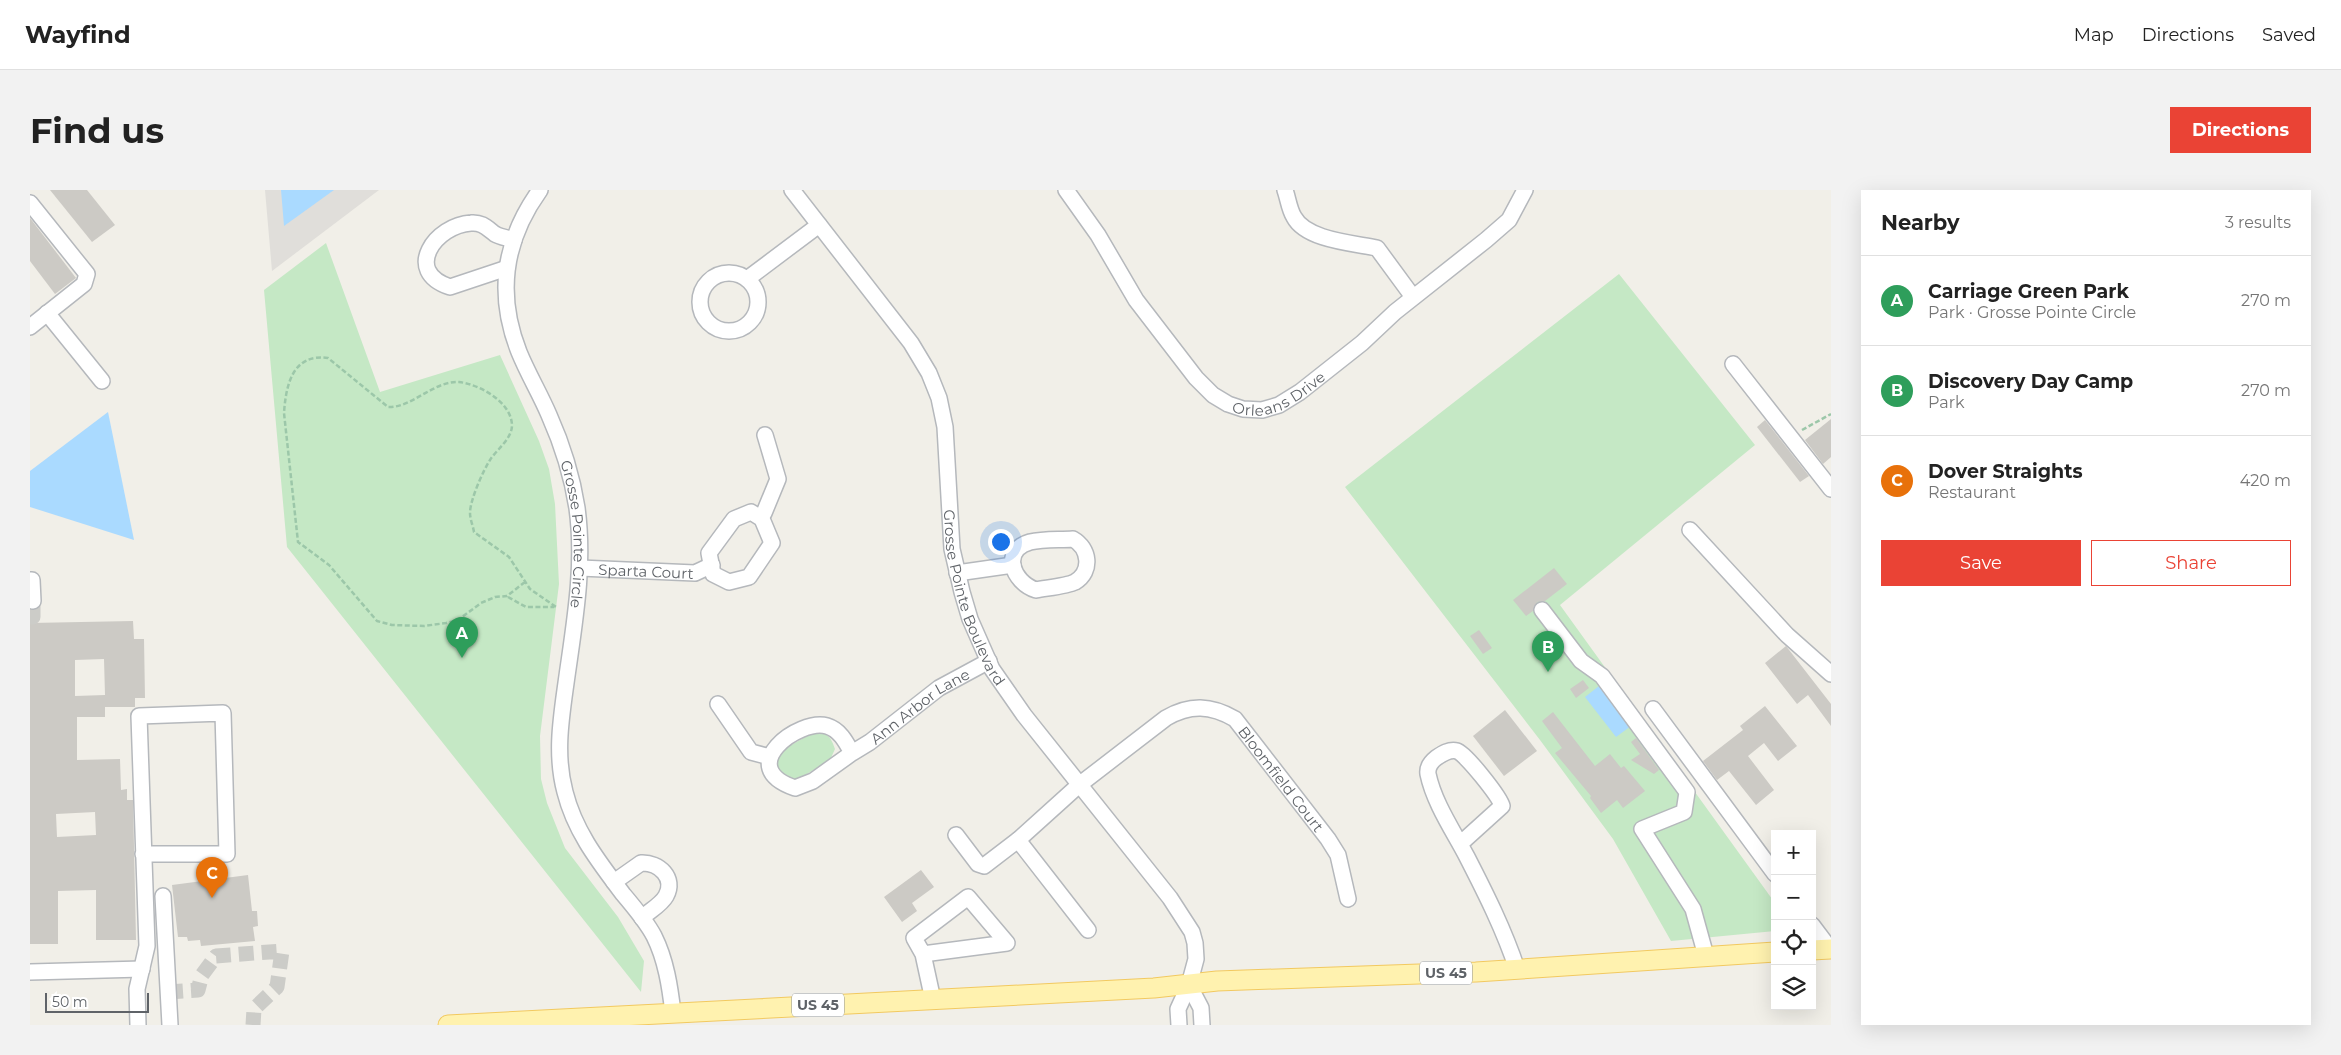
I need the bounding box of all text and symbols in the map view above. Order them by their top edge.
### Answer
text: Wayfind [25,20,131,49]
text: Map [2074,24,2114,46]
text: Directions [2142,24,2234,46]
text: Saved [2262,24,2316,46]
button: Directions [2170,107,2311,153]
text: Find us [30,109,164,152]
text: Nearby [1881,210,1960,235]
text: 3 results [2225,213,2291,232]
text: Carriage Green Park [1928,280,2129,303]
text: A [1891,291,1903,310]
text: 270 m [2241,291,2291,310]
text: Park · Grosse Pointe Circle [1928,303,2136,322]
street label: Orleans Drive [1230,367,1328,420]
text: Discovery Day Camp [1928,370,2133,393]
text: B [1891,381,1903,400]
text: 270 m [2241,381,2291,400]
text: Park [1928,393,1965,412]
street label: Grosse Pointe Circle [557,458,589,609]
text: Dover Straights [1928,460,2083,483]
text: C [1891,471,1903,490]
text: 420 m [2240,471,2291,490]
text: Restaurant [1928,483,2016,502]
street label: Grosse Pointe Boulevard [940,509,1010,689]
your location [988,529,1014,555]
button: Save [1881,540,2081,586]
button: Share [2091,540,2291,586]
street label: Sparta Court [598,559,694,582]
pin: A [446,617,478,658]
pin: B [1532,631,1564,672]
street label: Ann Arbor Lane [866,664,973,748]
street label: Bloomfield Court [1234,722,1328,835]
map controls [1771,830,1816,1010]
button: + [1771,830,1816,875]
pin: C [196,857,228,898]
button: − [1771,875,1816,920]
button: locate [1771,920,1816,965]
road number: US 45 [1420,961,1472,984]
button: layers [1771,965,1816,1010]
scale bar [45,990,149,1013]
text: 50 m [52,993,88,1011]
road number: US 45 [792,994,844,1016]

